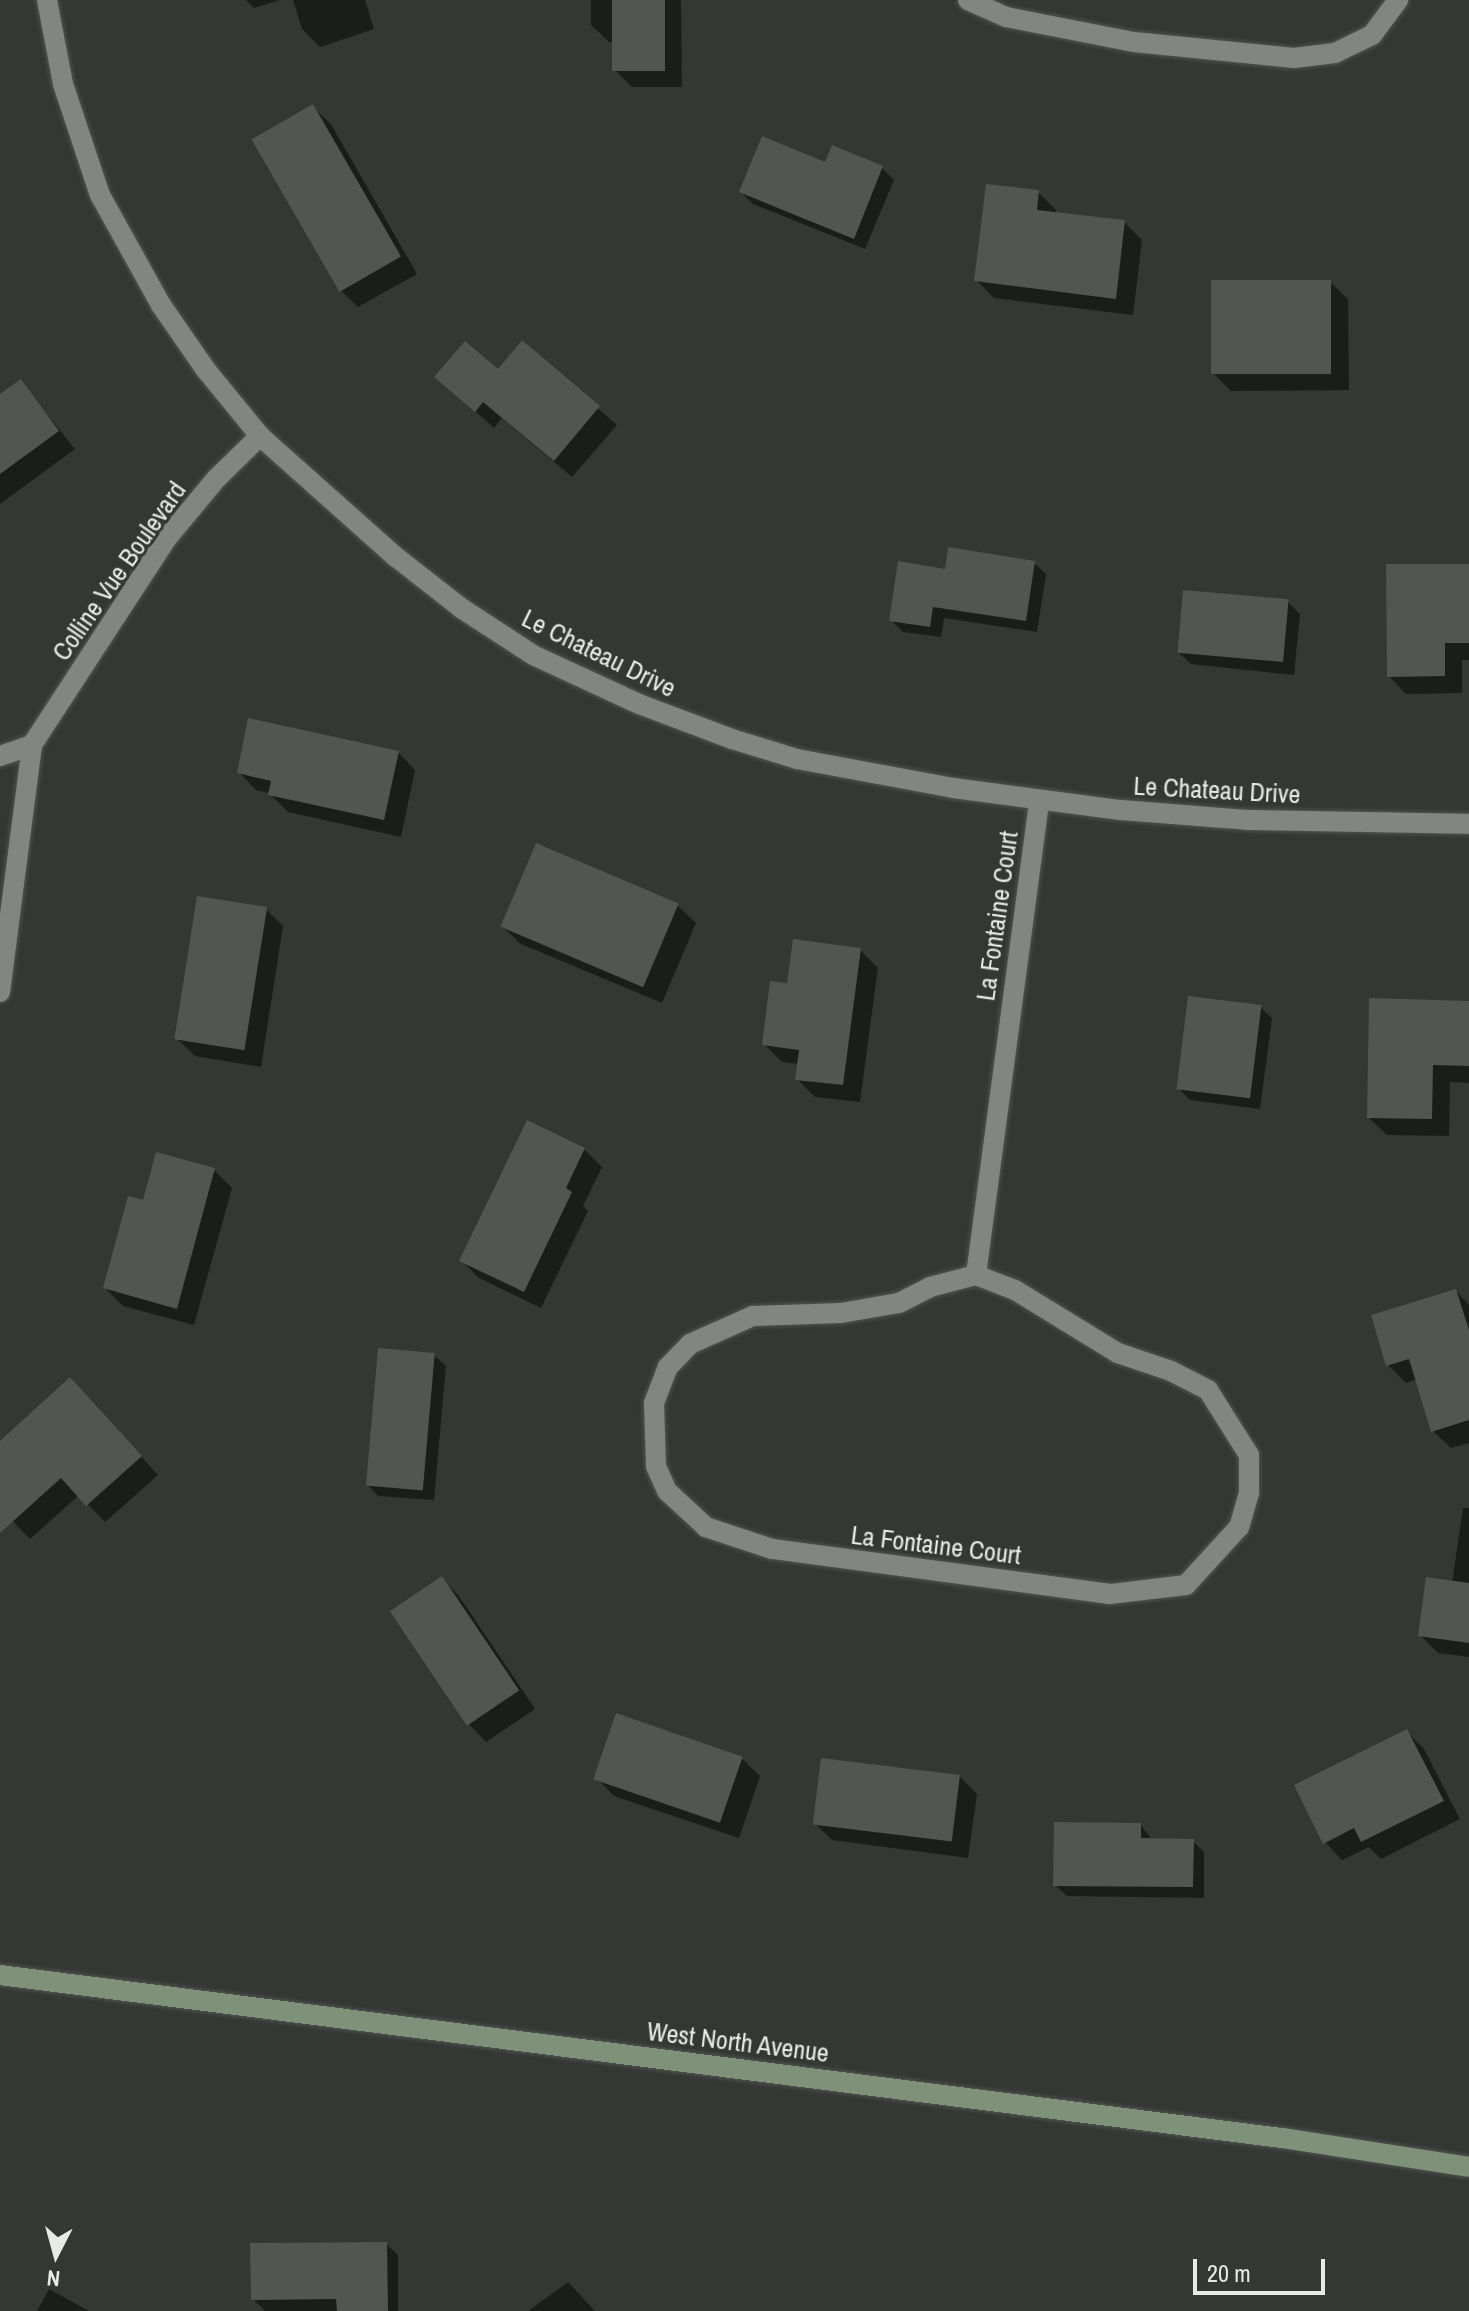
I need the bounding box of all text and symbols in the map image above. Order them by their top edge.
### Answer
street label: Colline Vue Boulevard [46,475,192,667]
street label: Le Chateau Drive [517,602,681,704]
street label: Le Chateau Drive [1133,770,1301,810]
street label: La Fontaine Court [970,829,1024,1003]
street label: La Fontaine Court [849,1519,1023,1571]
street label: West North Avenue [645,2015,831,2069]
north arrow [16,2215,96,2295]
scale bar [1197,2243,1329,2293]
text: 20 m [1207,2257,1251,2289]
text: N [45,2263,62,2294]

